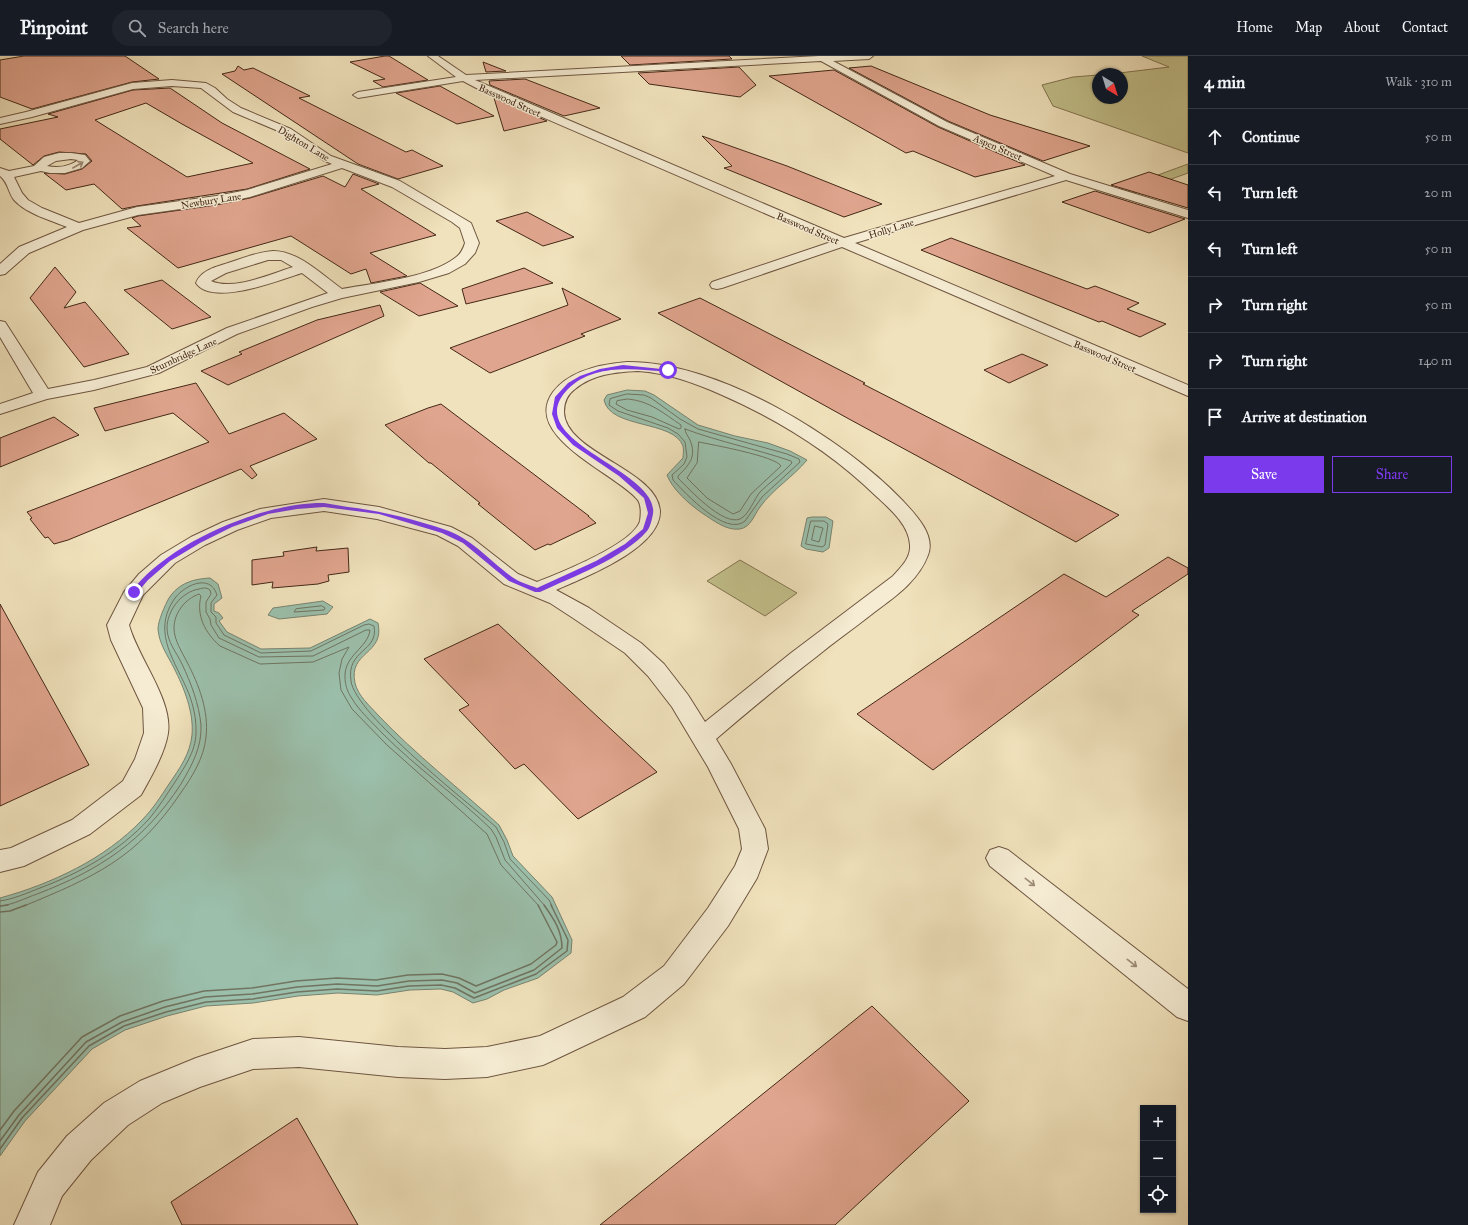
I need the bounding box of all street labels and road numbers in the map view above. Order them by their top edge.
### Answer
street label: Basswood Street [477,82,543,120]
street label: Dighton Lane [275,124,332,164]
street label: Aspen Street [970,132,1024,164]
street label: Newbury Lane [180,190,242,212]
street label: Basswood Street [774,210,841,248]
street label: Holly Lane [867,216,915,242]
street label: Sturnbridge Lane [148,335,219,377]
street label: Basswood Street [1071,338,1138,376]

